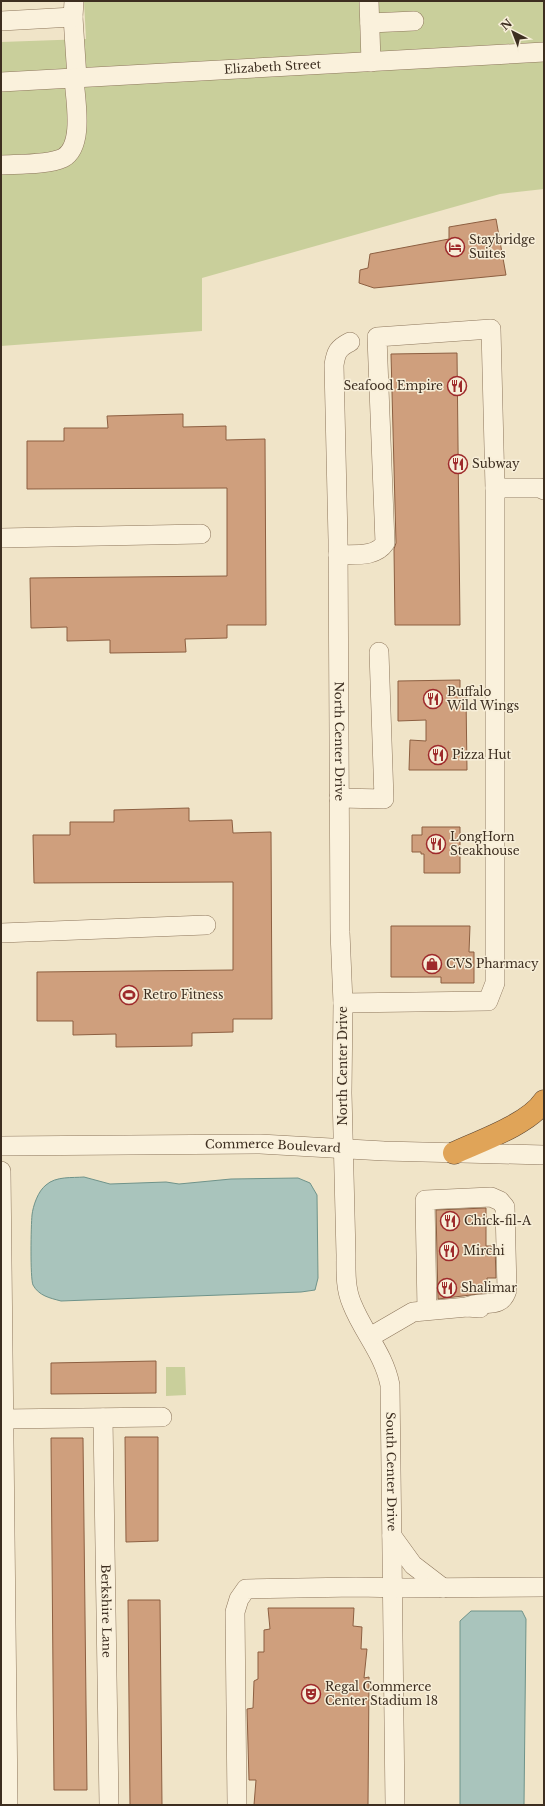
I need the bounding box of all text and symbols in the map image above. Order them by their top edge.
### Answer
north arrow [493,12,533,52]
text: N [498,15,515,33]
street label: Elizabeth Street [224,56,322,77]
place label: Staybridge Suites [469,232,535,261]
hotel icon: Staybridge Suites [444,236,466,258]
restaurant icon: Seafood Empire [446,375,468,397]
place label: Seafood Empire [343,378,443,393]
restaurant icon: Subway [447,453,469,475]
place label: Subway [472,456,520,471]
street label: North Center Drive [332,681,347,801]
place label: Buffalo Wild Wings [446,684,519,713]
restaurant icon: Buffalo Wild Wings [422,688,444,710]
restaurant icon: Pizza Hut [427,744,449,766]
place label: Pizza Hut [452,747,512,762]
place label: LongHorn Steakhouse [450,829,520,858]
restaurant icon: LongHorn Steakhouse [425,833,447,855]
shop icon: CVS Pharmacy [421,953,443,975]
place label: CVS Pharmacy [446,956,539,971]
sports icon: Retro Fitness [118,984,140,1006]
place label: Retro Fitness [143,987,223,1002]
street label: North Center Drive [335,1006,350,1126]
street label: Commerce Boulevard [205,1136,341,1156]
restaurant icon: Chick-fil-A [439,1210,461,1232]
place label: Chick-fil-A [464,1213,532,1228]
restaurant icon: Mirchi [438,1240,460,1262]
place label: Mirchi [463,1243,505,1258]
restaurant icon: Shalimar [436,1277,458,1299]
place label: Shalimar [461,1280,517,1295]
street label: South Center Drive [383,1412,400,1531]
street label: Berkshire Lane [98,1564,115,1658]
place label: Regal Commerce Center Stadium 18 [325,1679,438,1708]
theatre icon: Regal Commerce Center Stadium 18 [300,1683,322,1705]

